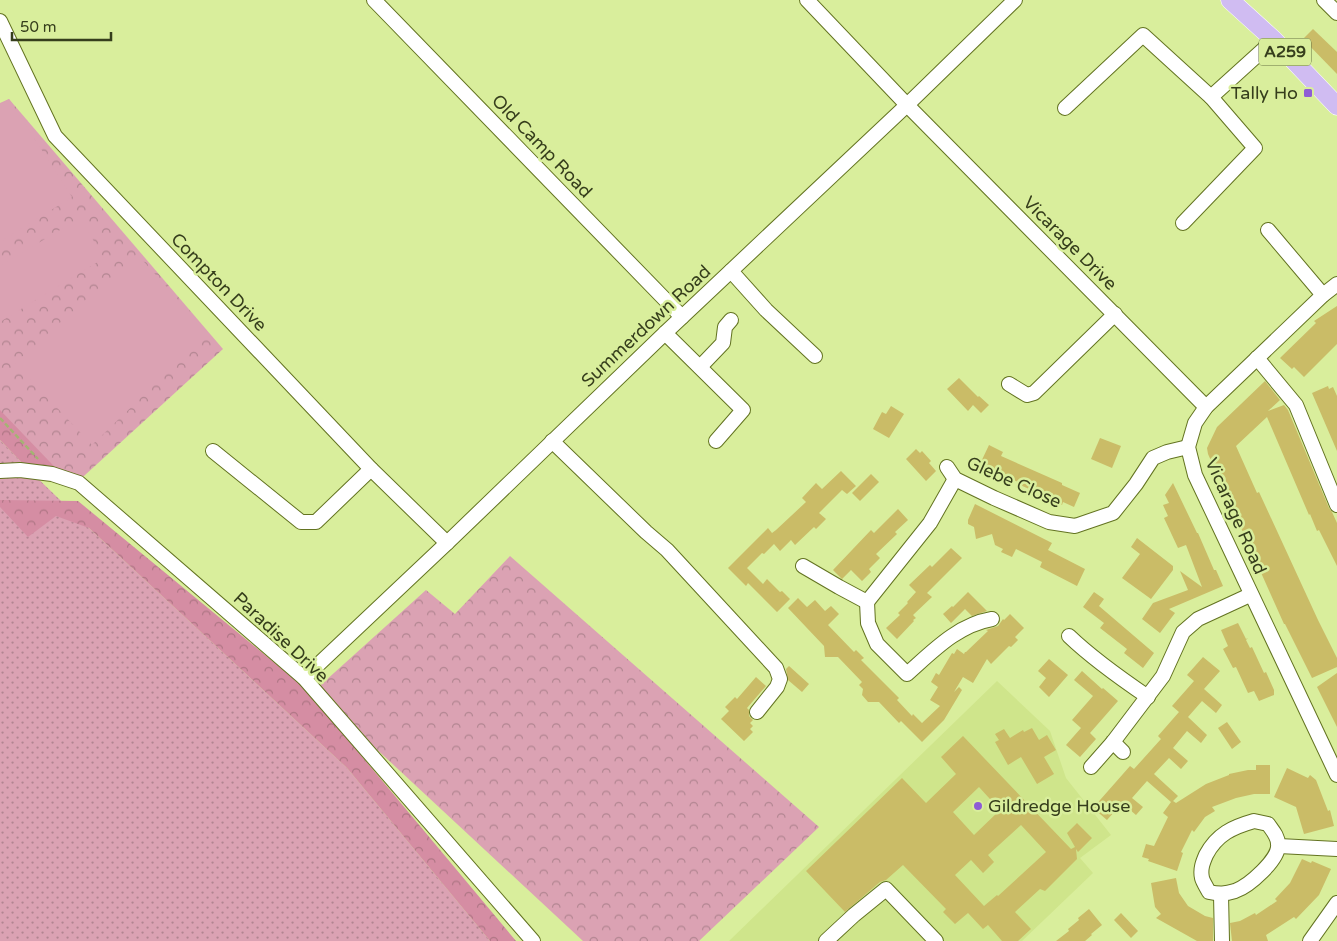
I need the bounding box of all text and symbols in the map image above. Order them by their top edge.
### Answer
scale bar [12,10,111,42]
text: 50 m [20,18,57,36]
road number: A259 [1259,38,1311,66]
place label: Tally Ho [1231,82,1298,104]
marker: Tally Ho [1302,87,1314,99]
street label: Old Camp Road [487,90,597,202]
street label: Vicarage Drive [1018,191,1122,295]
street label: Compton Drive [166,228,272,336]
street label: Summerdown Road [577,260,715,392]
street label: Glebe Close [963,451,1065,513]
street label: Vicarage Road [1201,454,1271,578]
street label: Paradise Drive [229,587,333,687]
place label: Gildredge House [988,795,1130,817]
marker: Gildredge House [972,800,984,812]

